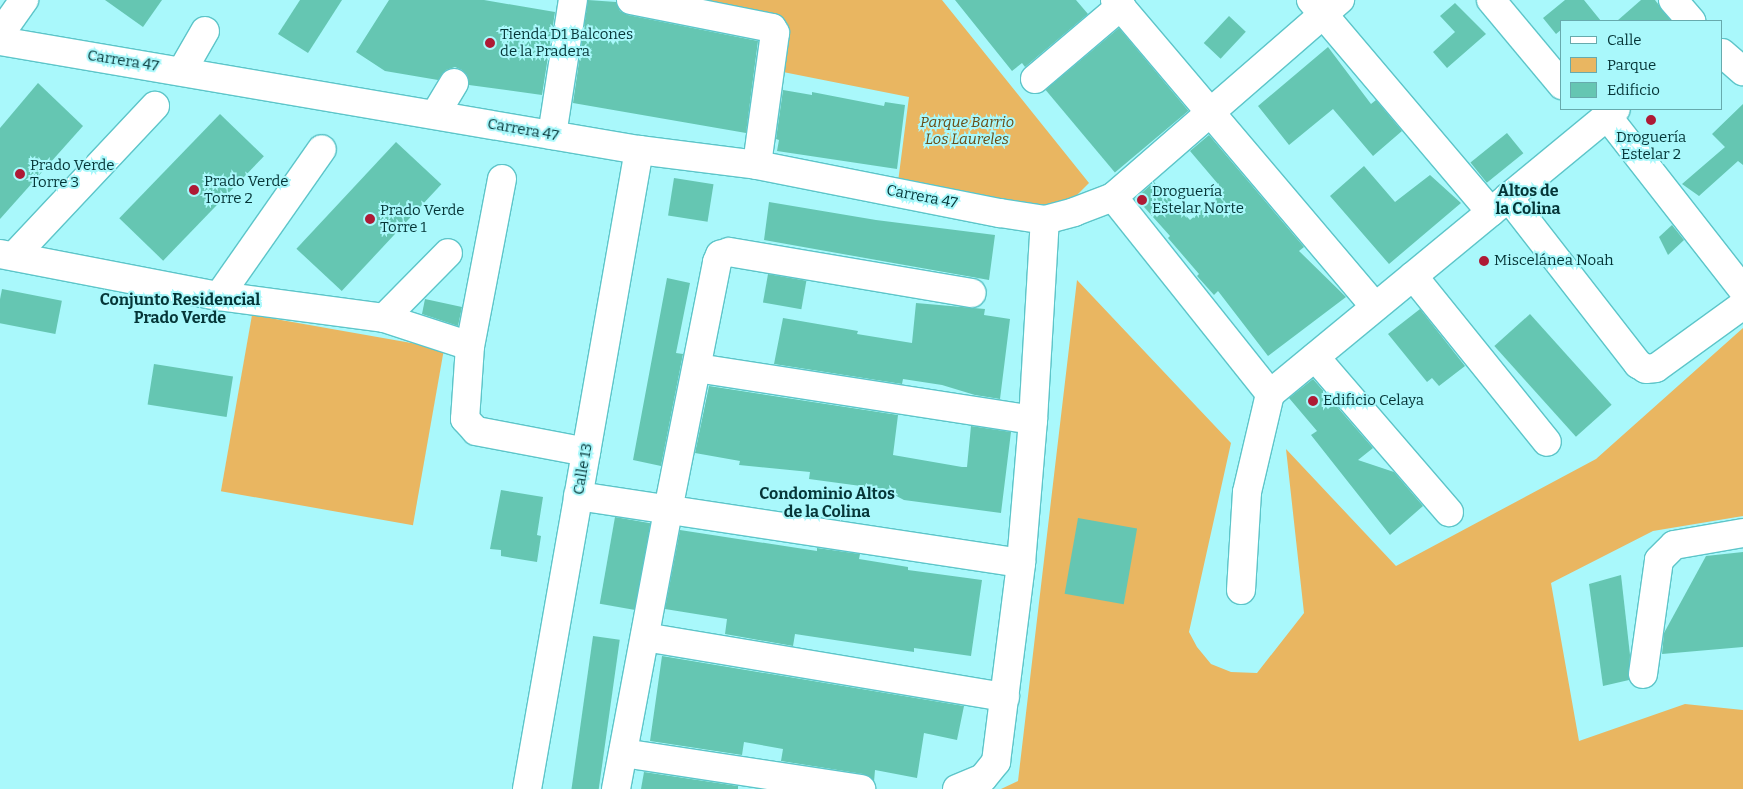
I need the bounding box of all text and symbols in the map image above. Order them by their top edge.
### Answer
legend [1560,20,1723,110]
place label: Tienda D1 Balcones de la Pradera [500,25,633,60]
text: Calle [1607,31,1641,49]
marker: Tienda D1 Balcones de la Pradera [484,37,496,49]
street label: Carrera 47 [86,46,160,76]
text: Parque [1607,56,1656,74]
text: Edificio [1607,81,1660,99]
park label: Parque Barrio Los Laureles [920,113,1014,148]
marker: Droguería Estelar 2 [1645,114,1657,126]
street label: Carrera 47 [486,115,560,145]
place label: Droguería Estelar 2 [1616,128,1686,163]
place label: Prado Verde Torre 3 [30,156,115,191]
marker: Prado Verde Torre 3 [14,168,26,180]
place label: Prado Verde Torre 2 [204,172,289,207]
street label: Carrera 47 [885,181,959,213]
district label: Altos de la Colina [1495,181,1561,219]
place label: Droguería Estelar Norte [1152,182,1244,217]
marker: Prado Verde Torre 2 [188,184,200,196]
marker: Droguería Estelar Norte [1136,194,1148,206]
place label: Prado Verde Torre 1 [380,201,465,236]
marker: Prado Verde Torre 1 [364,213,376,225]
place label: Miscelánea Noah [1494,252,1614,270]
marker: Miscelánea Noah [1478,255,1490,267]
district label: Conjunto Residencial Prado Verde [100,290,260,328]
place label: Edificio Celaya [1323,392,1424,410]
marker: Edificio Celaya [1307,395,1319,407]
street label: Calle 13 [570,442,596,496]
district label: Condominio Altos de la Colina [759,484,895,522]

